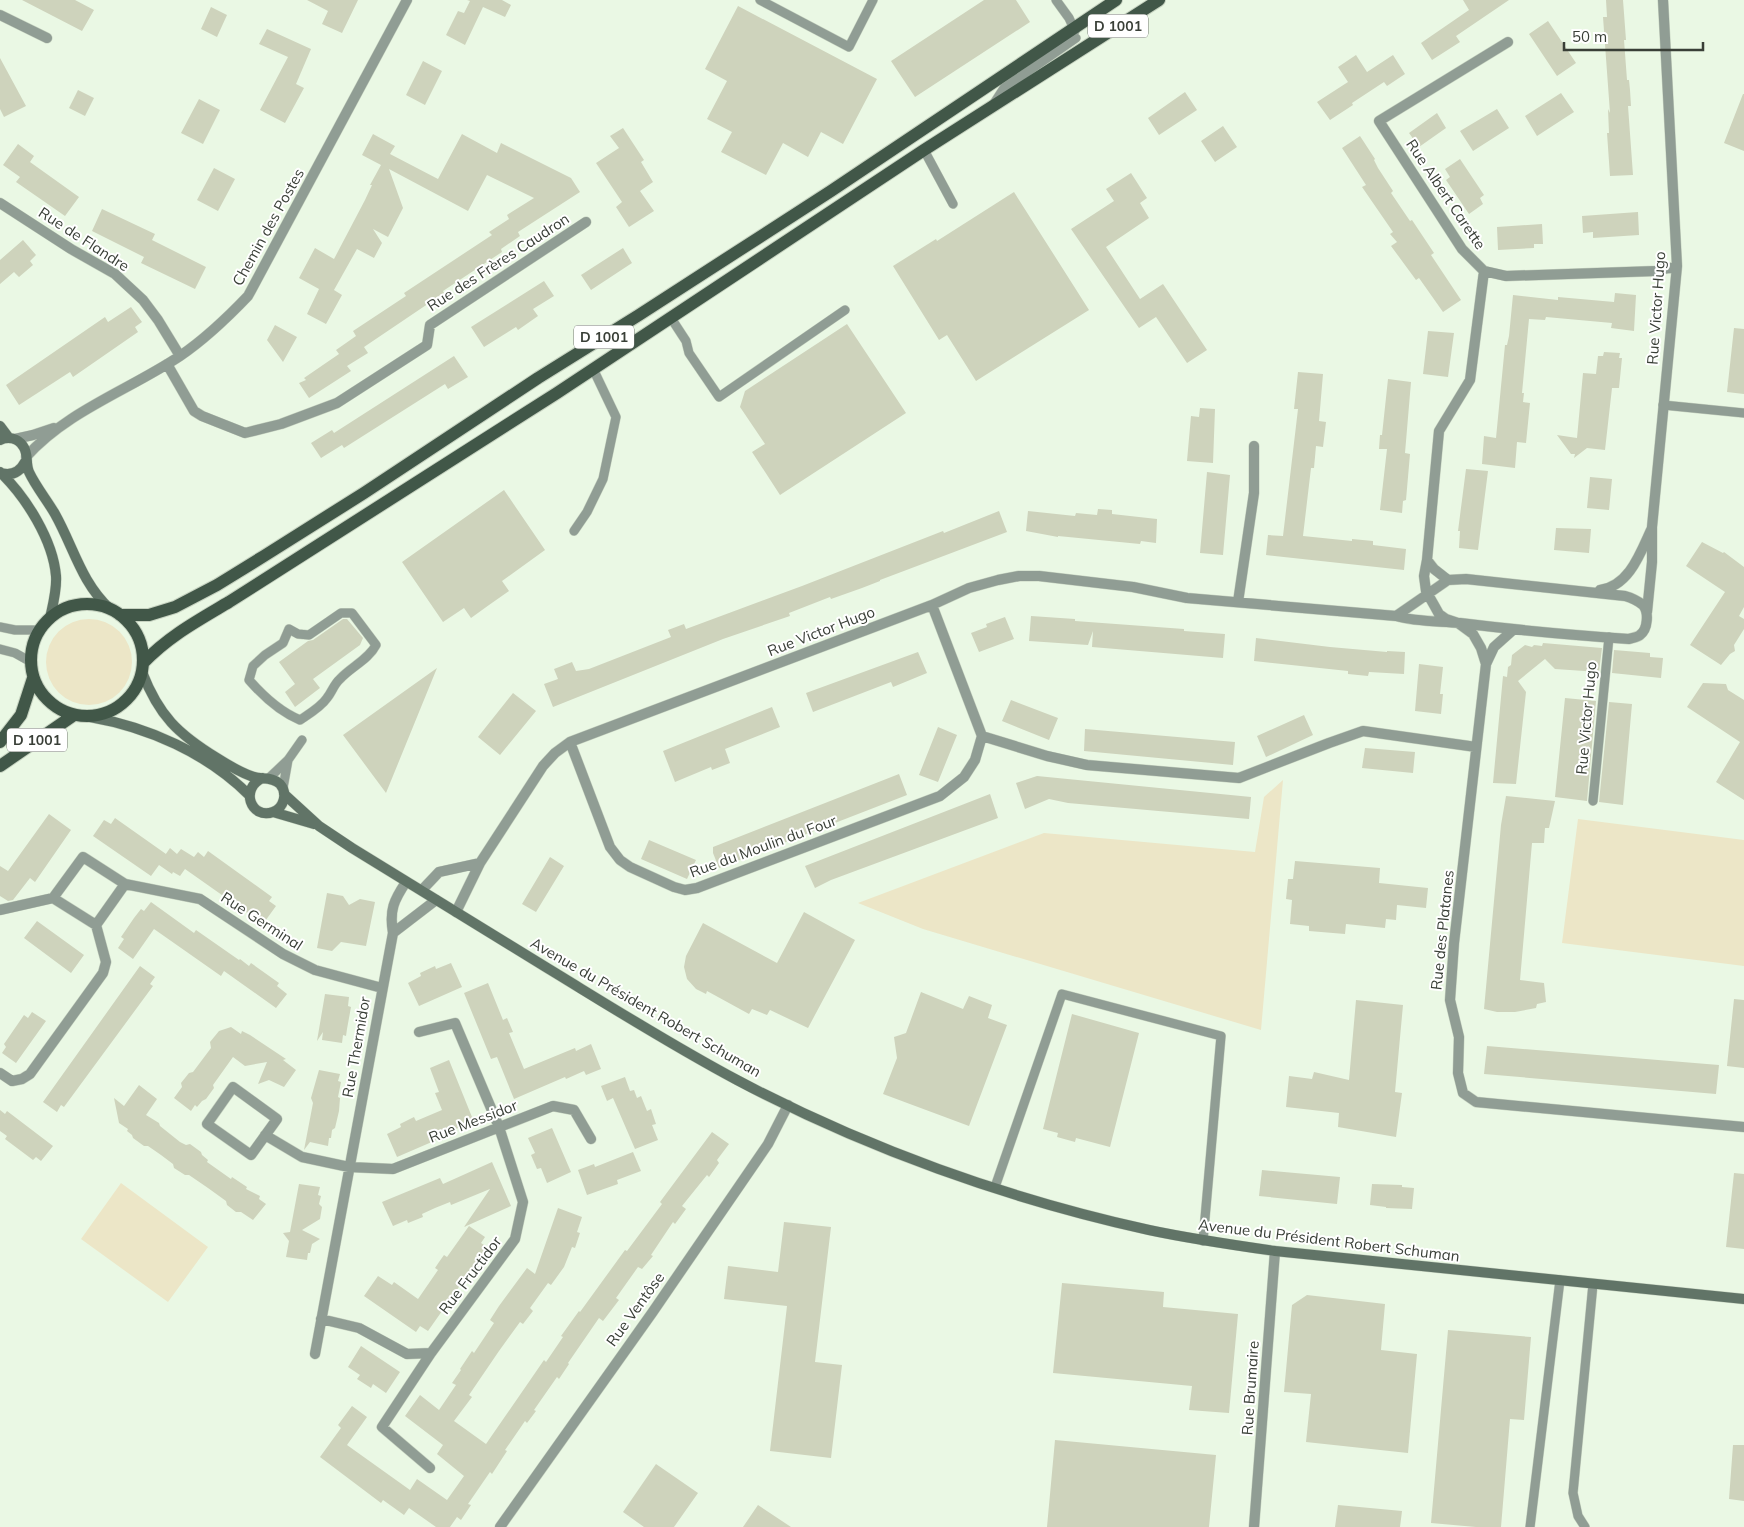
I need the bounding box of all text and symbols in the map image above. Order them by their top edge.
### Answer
road number: D 1001 [1088,15,1148,38]
scale bar [1564,20,1703,52]
text: 50 m [1572,27,1607,46]
street label: Rue Albert Carette [1402,135,1490,253]
street label: Chemin des Postes [228,165,308,289]
street label: Rue de Flandre [35,203,133,275]
street label: Rue des Frères Caudron [423,209,573,315]
street label: Rue Victor Hugo [1643,251,1669,365]
road number: D 1001 [574,326,634,348]
street label: Rue Victor Hugo [765,602,877,660]
street label: Rue Victor Hugo [1572,661,1600,775]
road number: D 1001 [7,728,67,752]
street label: Rue du Moulin du Four [687,810,840,881]
street label: Rue des Platanes [1426,869,1458,991]
street label: Rue Germinal [218,887,306,955]
street label: Avenue du Président Robert Schuman [527,933,765,1081]
street label: Rue Thermidor [338,994,374,1099]
street label: Rue Messidor [426,1095,521,1147]
street label: Avenue du Président Robert Schuman [1197,1215,1461,1265]
street label: Rue Fructidor [434,1232,506,1318]
street label: Rue Ventôse [602,1268,668,1350]
street label: Rue Brumaire [1237,1340,1263,1436]

